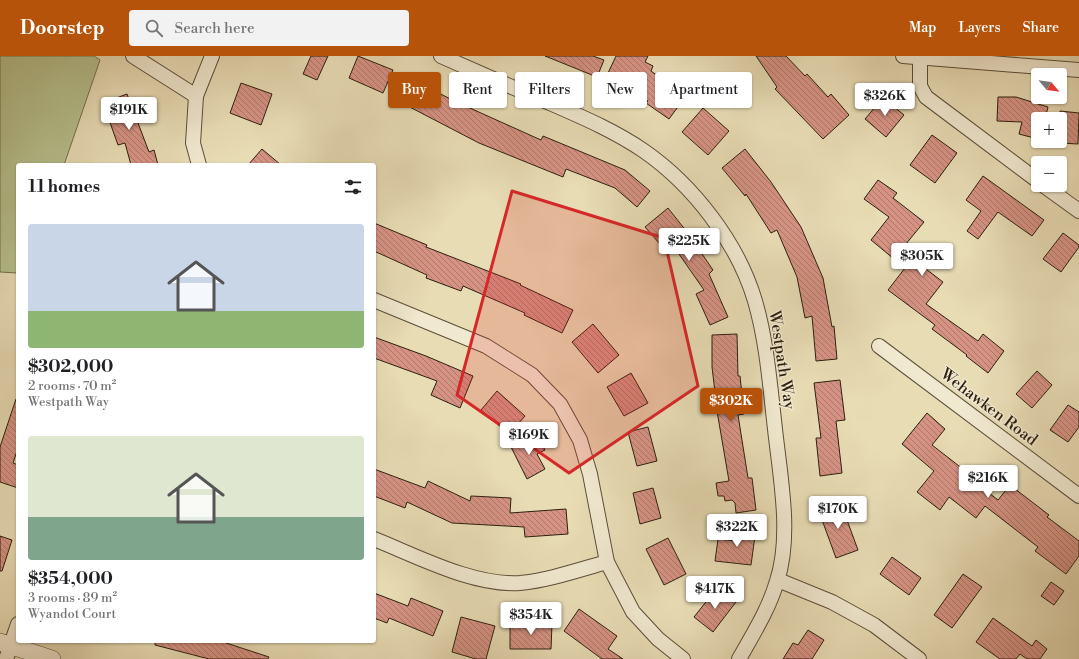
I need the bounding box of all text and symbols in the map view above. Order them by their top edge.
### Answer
search box [129,10,409,46]
text: Doorstep [20,16,105,40]
icon: search [143,17,165,39]
text: Search here [175,19,255,38]
text: Map [909,19,936,37]
text: Layers [958,19,1001,37]
text: Share [1023,19,1059,37]
north arrow [1031,68,1067,104]
map controls [1031,68,1067,192]
chip: Buy [388,72,441,108]
chip: Rent [449,72,507,108]
chip: Filters [515,72,584,108]
chip: New [592,72,647,108]
chip: Apartment [655,72,752,108]
pin: $326K [857,83,913,117]
text: $326K [864,88,906,104]
pin: $191K [101,97,157,131]
text: $191K [110,102,148,118]
button: + [1031,112,1067,148]
button: − [1031,156,1067,192]
text: 11 homes [28,176,100,198]
icon: filters [342,176,364,198]
pin: $225K [661,228,717,262]
text: $225K [668,233,710,249]
pin: $305K [894,243,950,277]
text: $305K [900,248,944,264]
icon: home [160,250,232,322]
street label: Westpath Way [764,308,800,411]
text: $302,000 [28,356,113,378]
street label: Wehawken Road [936,363,1041,450]
text: 2 rooms · 70 m² [28,378,116,394]
pin: $302K [703,388,759,422]
text: $302K [709,393,753,409]
text: Westpath Way [28,394,109,410]
pin: $169K [501,422,557,456]
text: $169K [509,427,549,443]
icon: home [160,462,232,534]
pin: $216K [960,465,1016,499]
text: $216K [968,470,1008,486]
pin: $170K [810,496,866,530]
text: $170K [818,501,858,517]
pin: $322K [709,514,765,548]
text: $322K [716,519,758,535]
text: $354,000 [28,568,113,590]
pin: $417K [687,576,743,610]
text: $417K [695,581,735,597]
text: 3 rooms · 89 m² [28,590,117,606]
pin: $354K [503,602,559,636]
text: Wyandot Court [28,606,116,622]
text: $354K [509,607,553,623]

